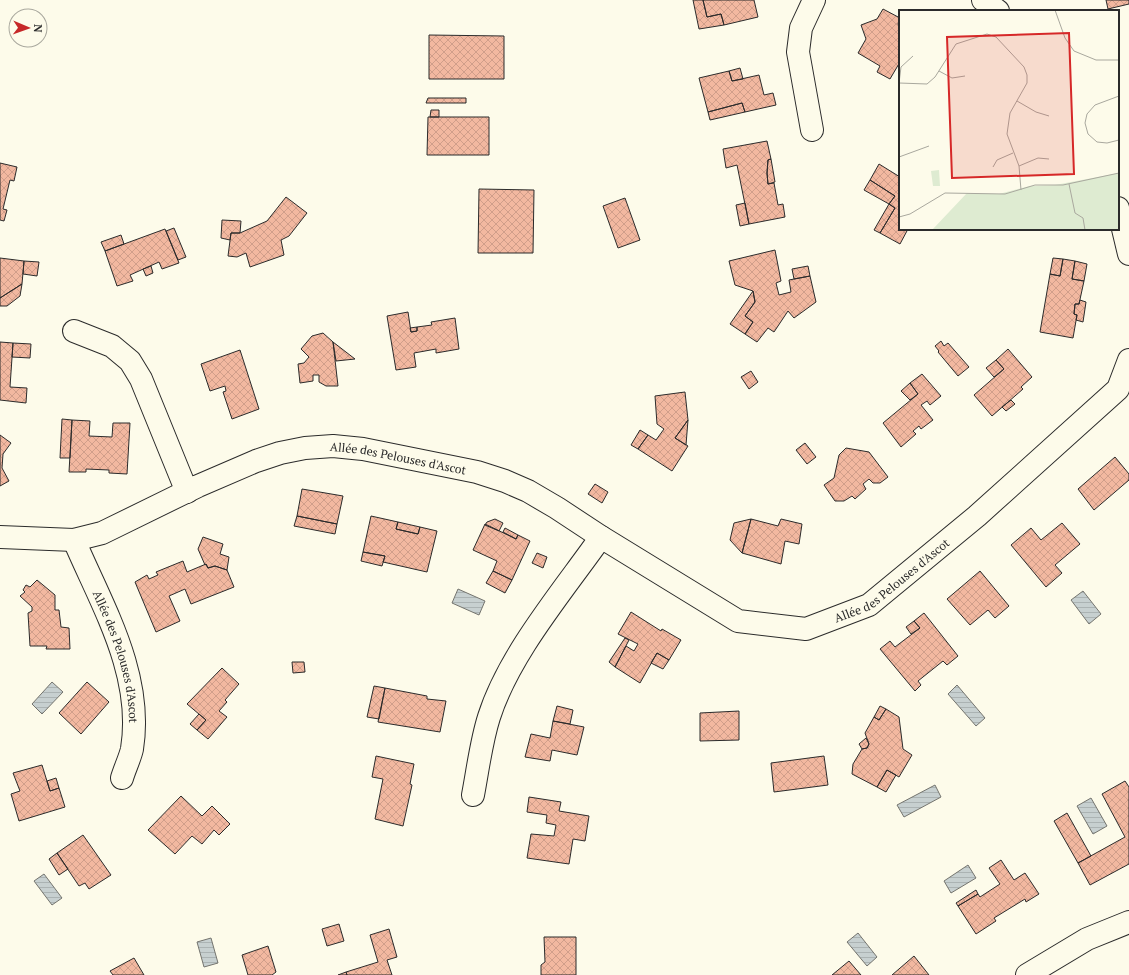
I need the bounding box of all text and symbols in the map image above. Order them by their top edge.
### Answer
north arrow [8,8,48,48]
inset map [899,10,1119,230]
text: N [31,24,45,33]
street label: Allée des Pelouses d'Ascot [329,438,468,477]
street label: Allée des Pelouses d'Ascot [832,534,953,625]
street label: Allée des Pelouses d'Ascot [90,588,142,724]

